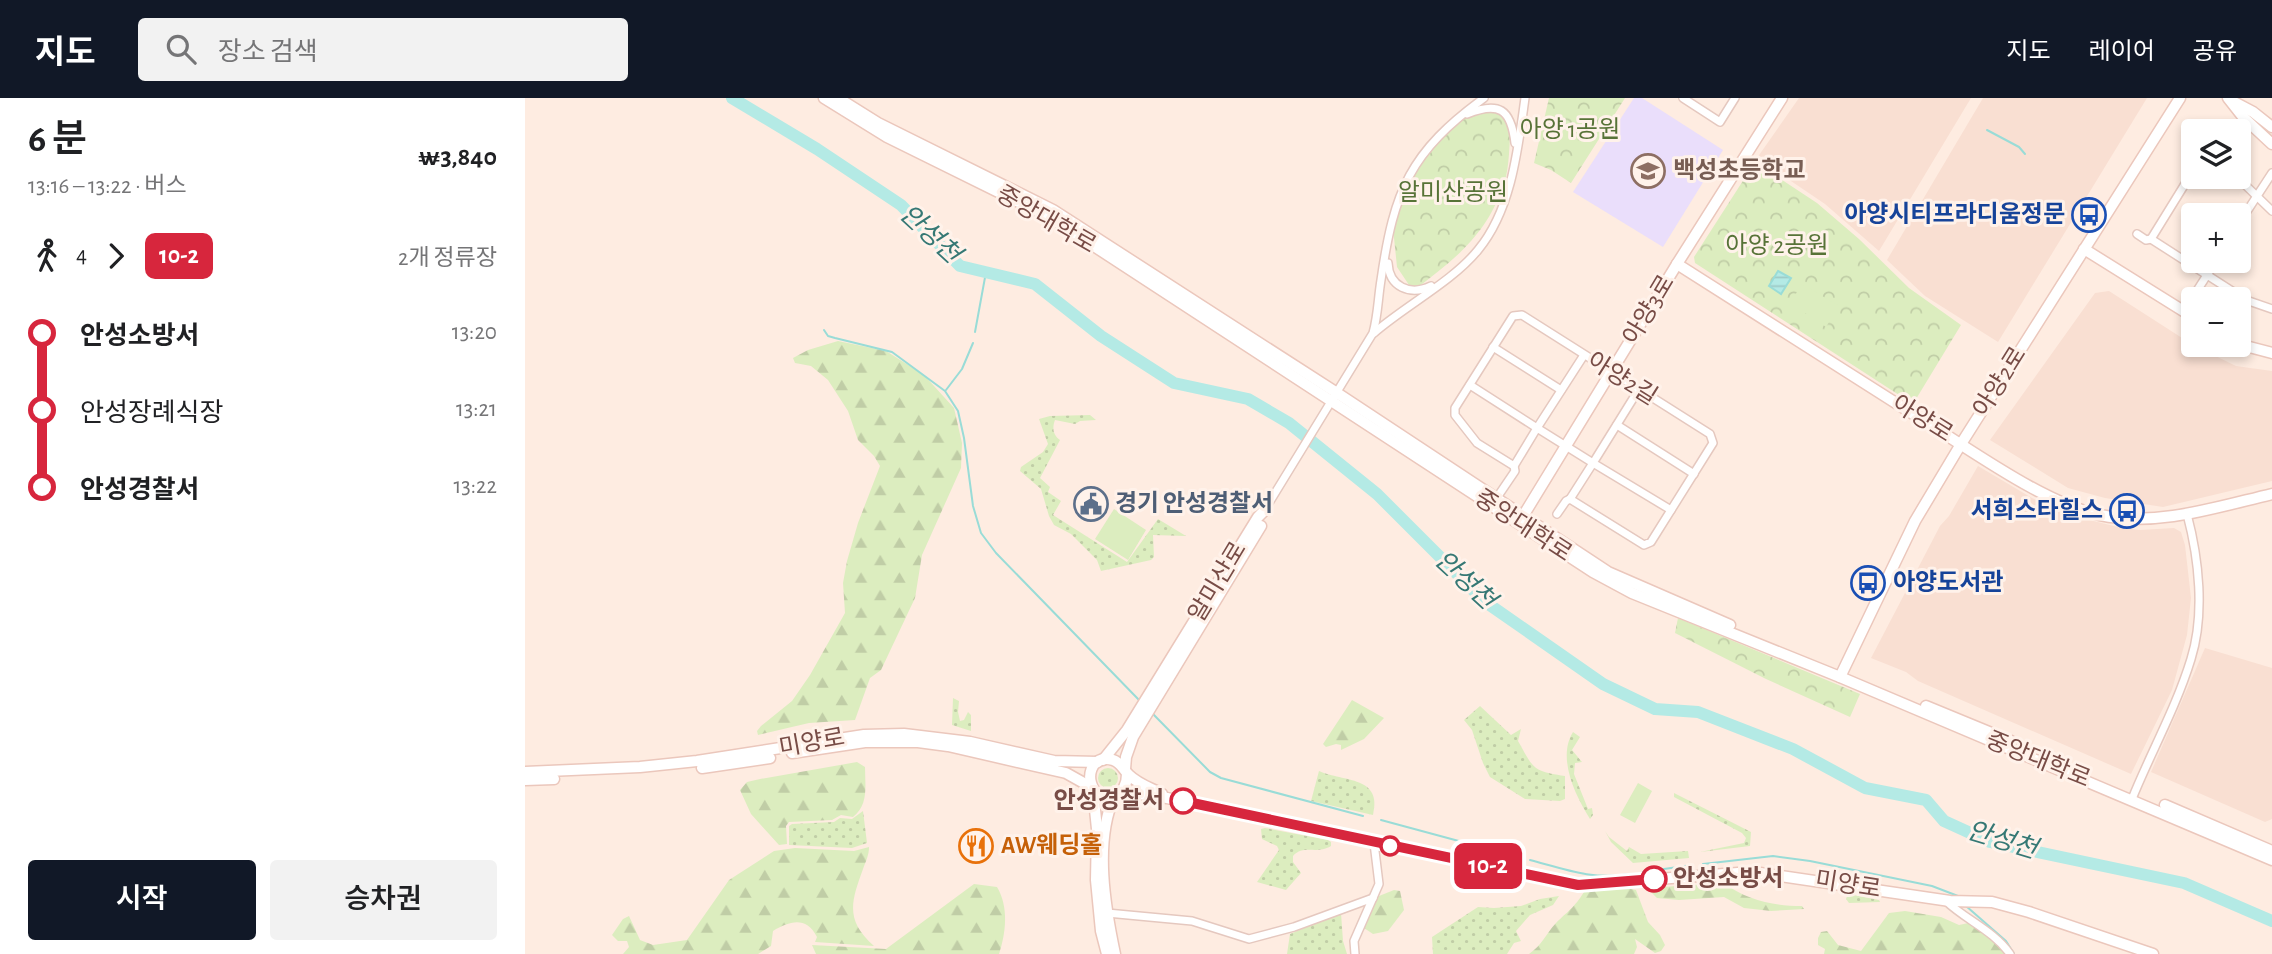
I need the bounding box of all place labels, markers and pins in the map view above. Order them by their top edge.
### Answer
school or university icon: 백성초등학교 [1629,152,1667,190]
place label: 백성초등학교 [1673,157,1805,183]
bus stop icon: 아양시티프라디움정문 [2070,196,2108,234]
place label: 아양시티프라디움정문 [1844,201,2065,227]
public building icon: 경기 안성경찰서 [1072,485,1110,523]
place label: 경기 안성경찰서 [1115,490,1273,516]
bus stop icon: 서희스타힐스 [2108,492,2146,530]
place label: 서희스타힐스 [1971,497,2103,523]
bus stop icon: 아양도서관 [1849,564,1887,602]
place label: 아양도서관 [1893,569,2003,595]
place label: 안성경찰서 [1054,787,1164,813]
marker: 안성경찰서 [1170,788,1196,814]
restaurant icon: AW웨딩홀 [957,827,995,865]
place label: AW웨딩홀 [1001,832,1103,858]
unlabelled marker [1380,836,1400,856]
place label: 안성소방서 [1673,865,1783,891]
marker: 안성소방서 [1641,866,1667,892]

